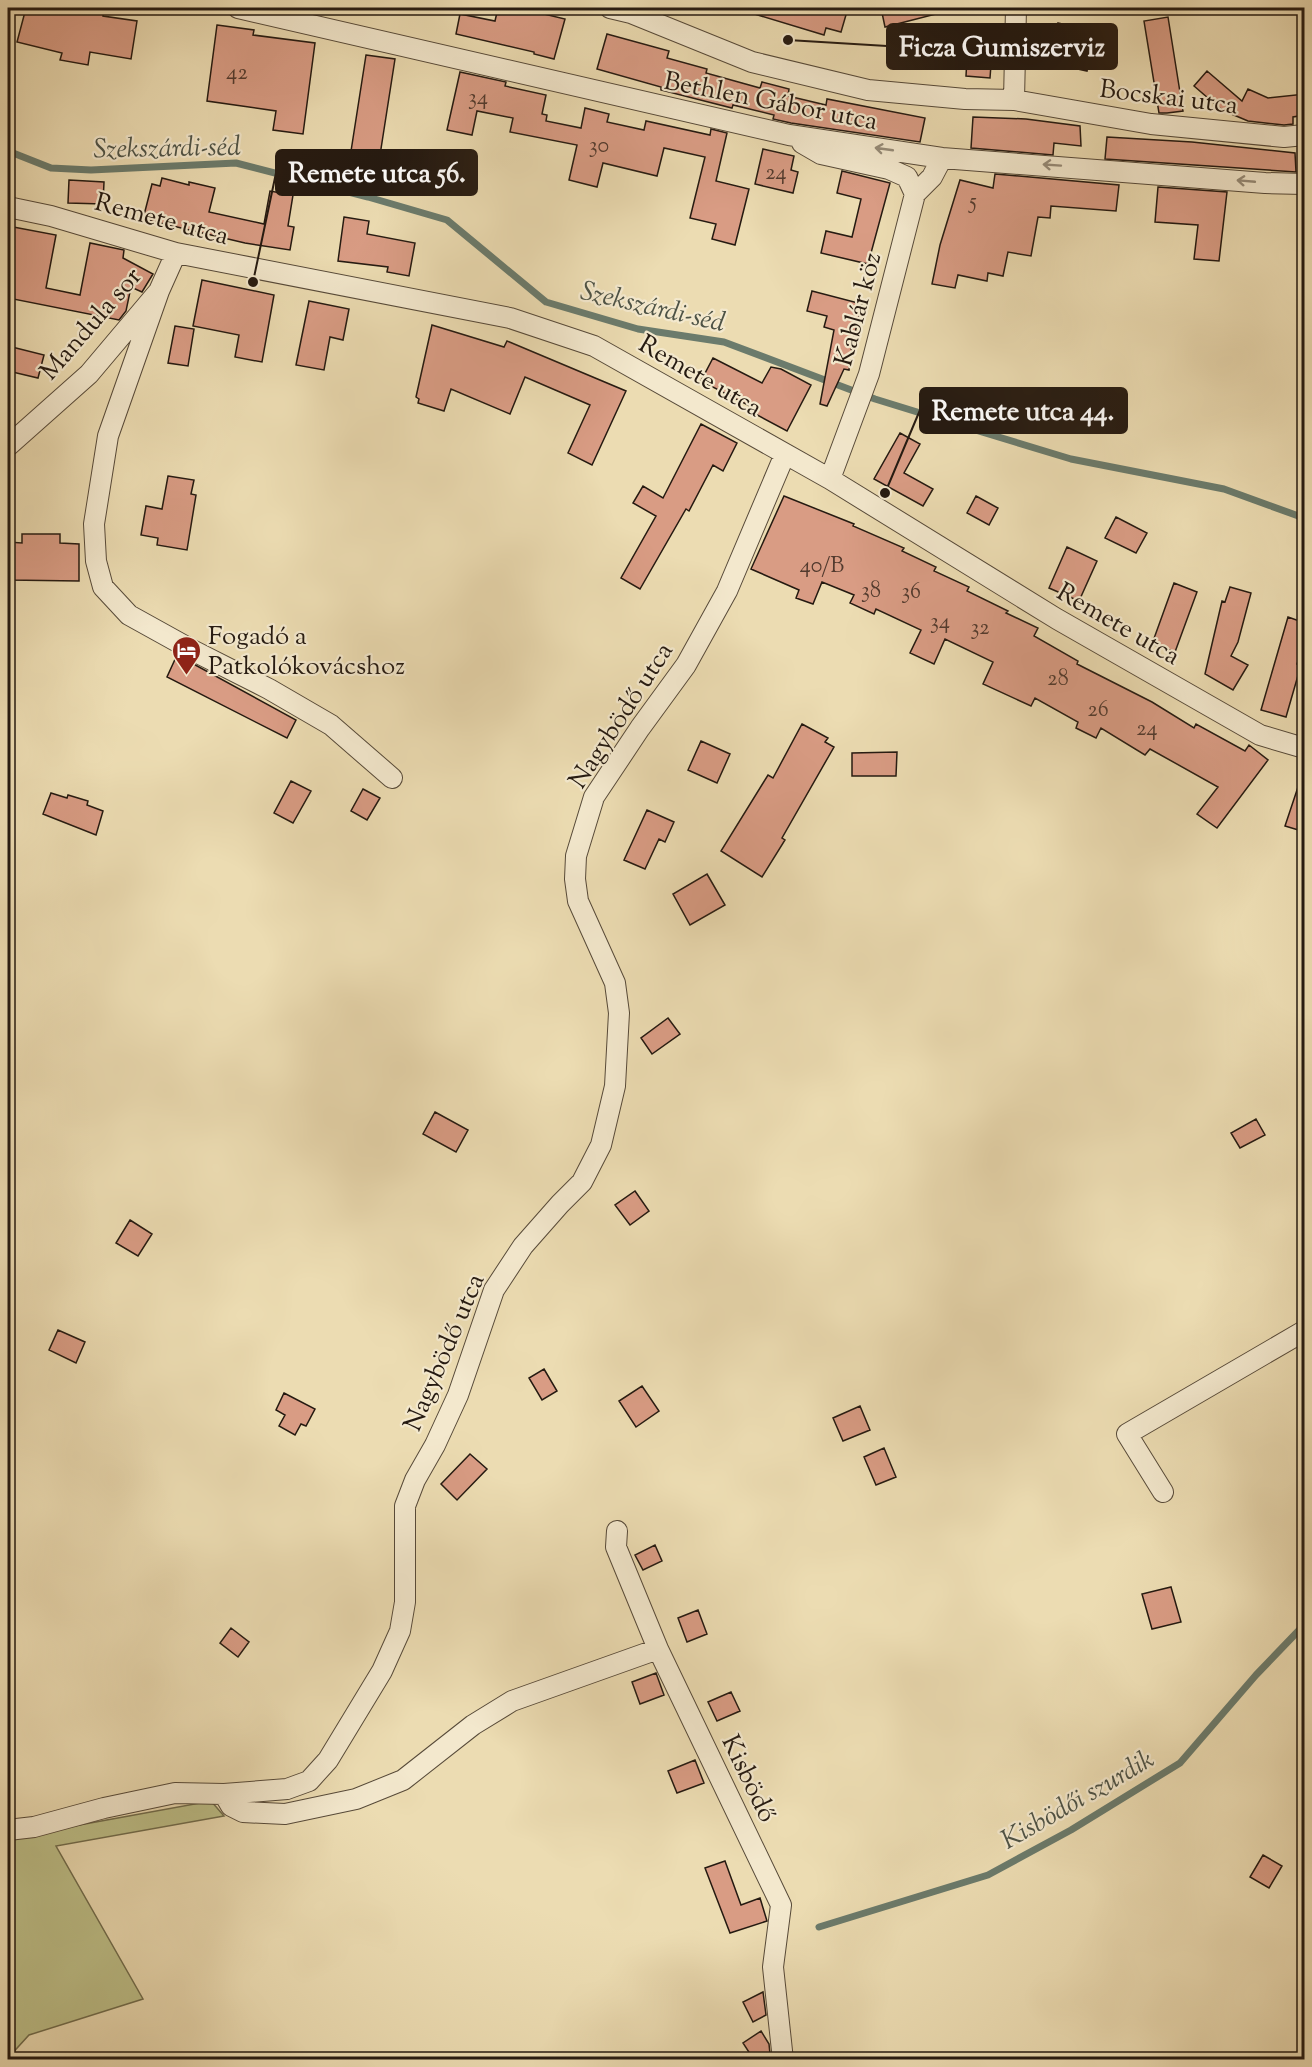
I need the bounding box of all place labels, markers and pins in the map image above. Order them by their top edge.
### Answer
callout: Ficza Gumiszerviz [887,24,1117,69]
callout: Remete utca 56. [276,150,477,195]
callout: Remete utca 44. [920,388,1127,433]
place label: Fogadó a Patkolókovácshoz [208,619,405,686]
hotel icon: Fogadó a Patkolókovácshoz [171,634,203,676]

